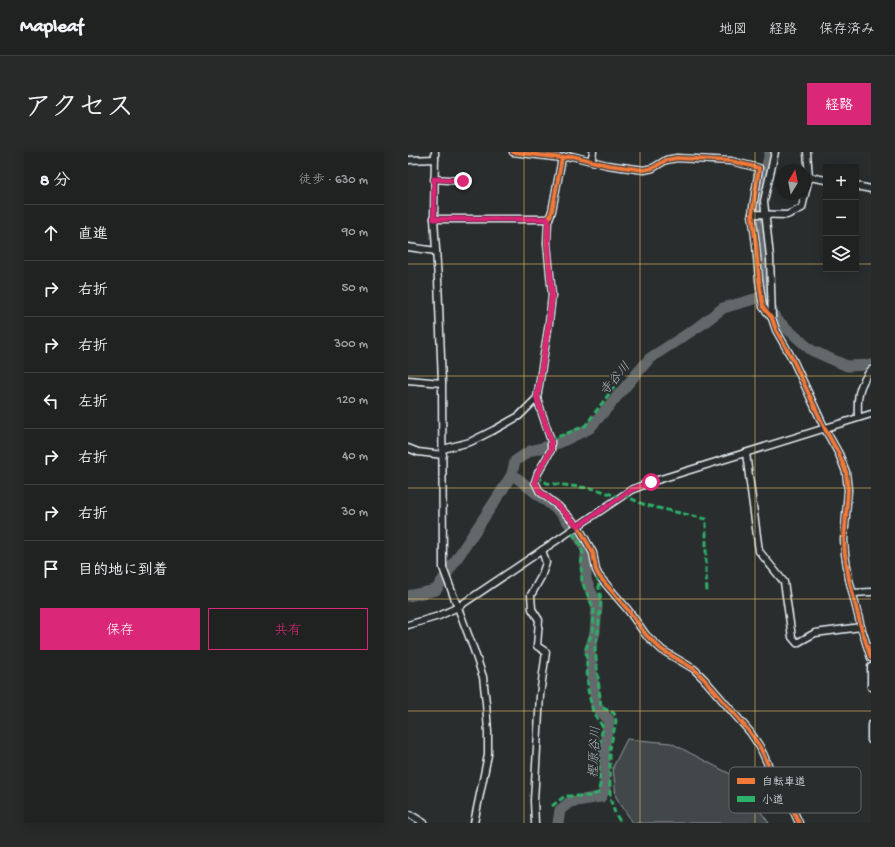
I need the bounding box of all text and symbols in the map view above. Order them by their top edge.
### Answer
text: Mapleaf [20,16,83,39]
text: 地図 [719,22,747,39]
text: 経路 [769,22,797,39]
text: 保存済み [819,22,875,39]
button: 経路 [807,83,871,125]
text: アクセス [24,93,134,126]
north arrow [775,164,811,200]
map controls [823,164,859,272]
button: + [823,164,859,200]
text: 8 分 [40,172,70,192]
route end [454,172,472,190]
text: 徒歩 · 630 m [299,173,368,188]
button: − [823,200,859,236]
icon: ahead [40,222,62,244]
text: 90 m [342,225,368,240]
text: 直進 [78,226,108,244]
button: layers [823,236,859,272]
icon: right [40,278,62,300]
text: 50 m [341,281,368,296]
text: 右折 [78,282,108,300]
icon: right [40,334,62,356]
text: 300 m [334,337,368,352]
text: 右折 [78,338,108,356]
water label: 寺谷川 [597,359,634,399]
icon: left [40,390,62,412]
text: 120 m [337,393,368,408]
text: 左折 [78,394,108,412]
icon: right [40,446,62,468]
text: 40 m [342,449,368,464]
text: 右折 [78,450,108,468]
route start [642,473,660,491]
icon: right [40,502,62,524]
text: 30 m [342,505,368,520]
text: 右折 [78,506,108,524]
icon: arrive [40,558,62,580]
text: 目的地に到着 [78,562,168,580]
button: 保存 [40,608,200,650]
button: 共有 [208,608,368,650]
water label: 樫原谷川 [586,726,604,778]
legend [729,767,861,813]
text: 自転車道 [762,776,806,789]
text: 小道 [762,794,784,807]

